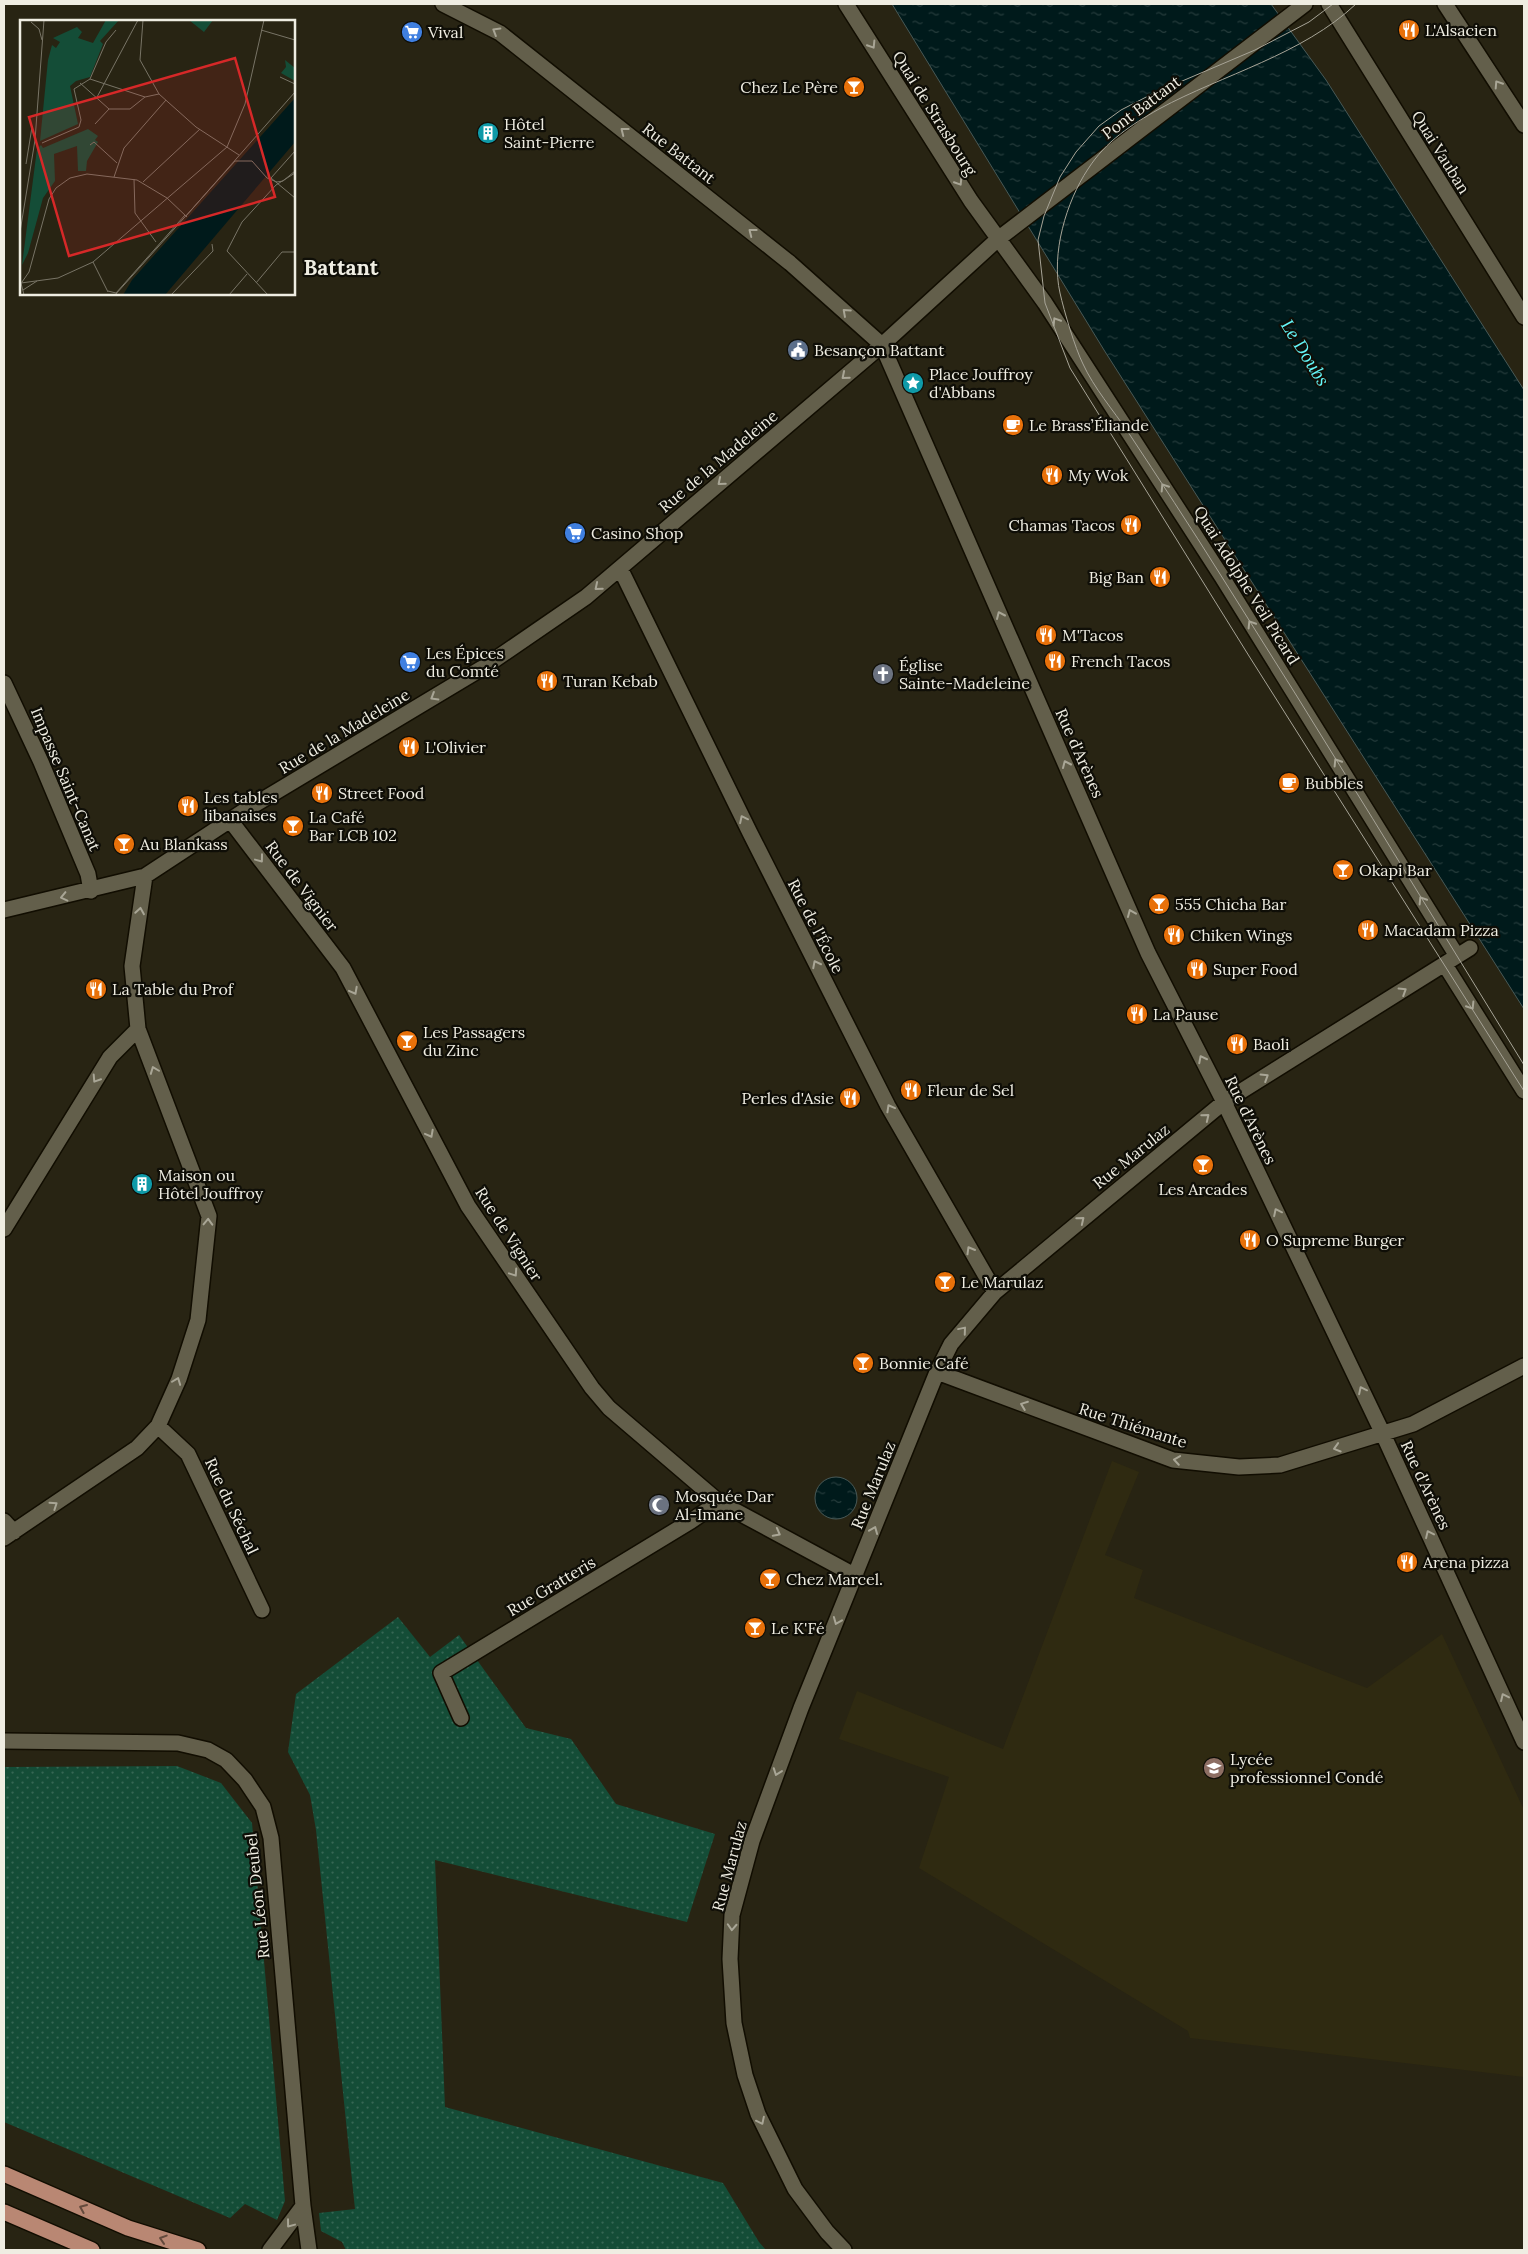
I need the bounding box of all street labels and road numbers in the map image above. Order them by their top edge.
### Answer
street label: Quai de Strasbourg [889,47,982,180]
street label: Pont Battant [1098,70,1185,143]
street label: Quai Vauban [1408,107,1475,198]
street label: Rue Battant [639,118,720,188]
street label: Rue de la Madeleine [655,405,782,516]
street label: Quai Adolphe Veil Picard [1190,502,1304,668]
street label: Rue de la Madeleine [275,684,413,778]
street label: Impasse Saint-Canat [27,704,106,855]
street label: Rue d'Arènes [1051,705,1109,801]
street label: Rue de Vignier [261,837,343,935]
street label: Rue de l'École [784,875,849,977]
street label: Rue d'Arènes [1221,1073,1281,1167]
street label: Rue Marulaz [1089,1119,1173,1193]
street label: Rue de Vignier [471,1183,547,1285]
street label: Rue Thiémante [1076,1398,1190,1452]
street label: Rue d'Arènes [1397,1437,1455,1533]
street label: Rue Marulaz [846,1438,900,1532]
street label: Rue du Séchal [201,1455,263,1557]
street label: Rue Gratteris [503,1552,599,1620]
street label: Rue Marulaz [707,1819,751,1913]
street label: Rue Léon Deubel [240,1832,274,1960]

